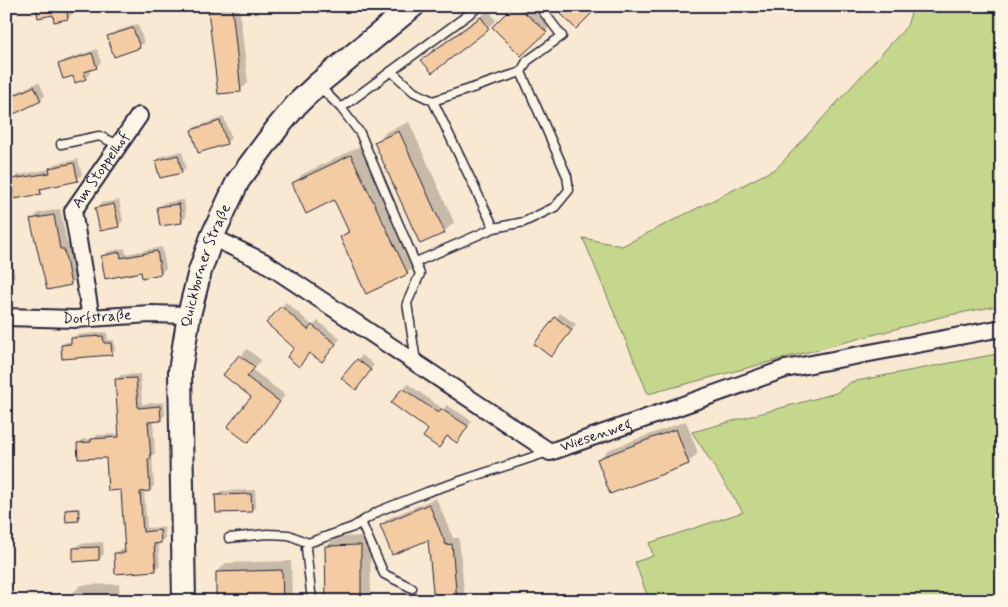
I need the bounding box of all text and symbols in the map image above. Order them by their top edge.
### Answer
street label: Am Stoppelhof [68,128,135,212]
street label: Quickborner Straße [177,201,236,329]
street label: Dorfstraße [62,305,132,329]
street label: Wiesenweg [558,414,635,457]

